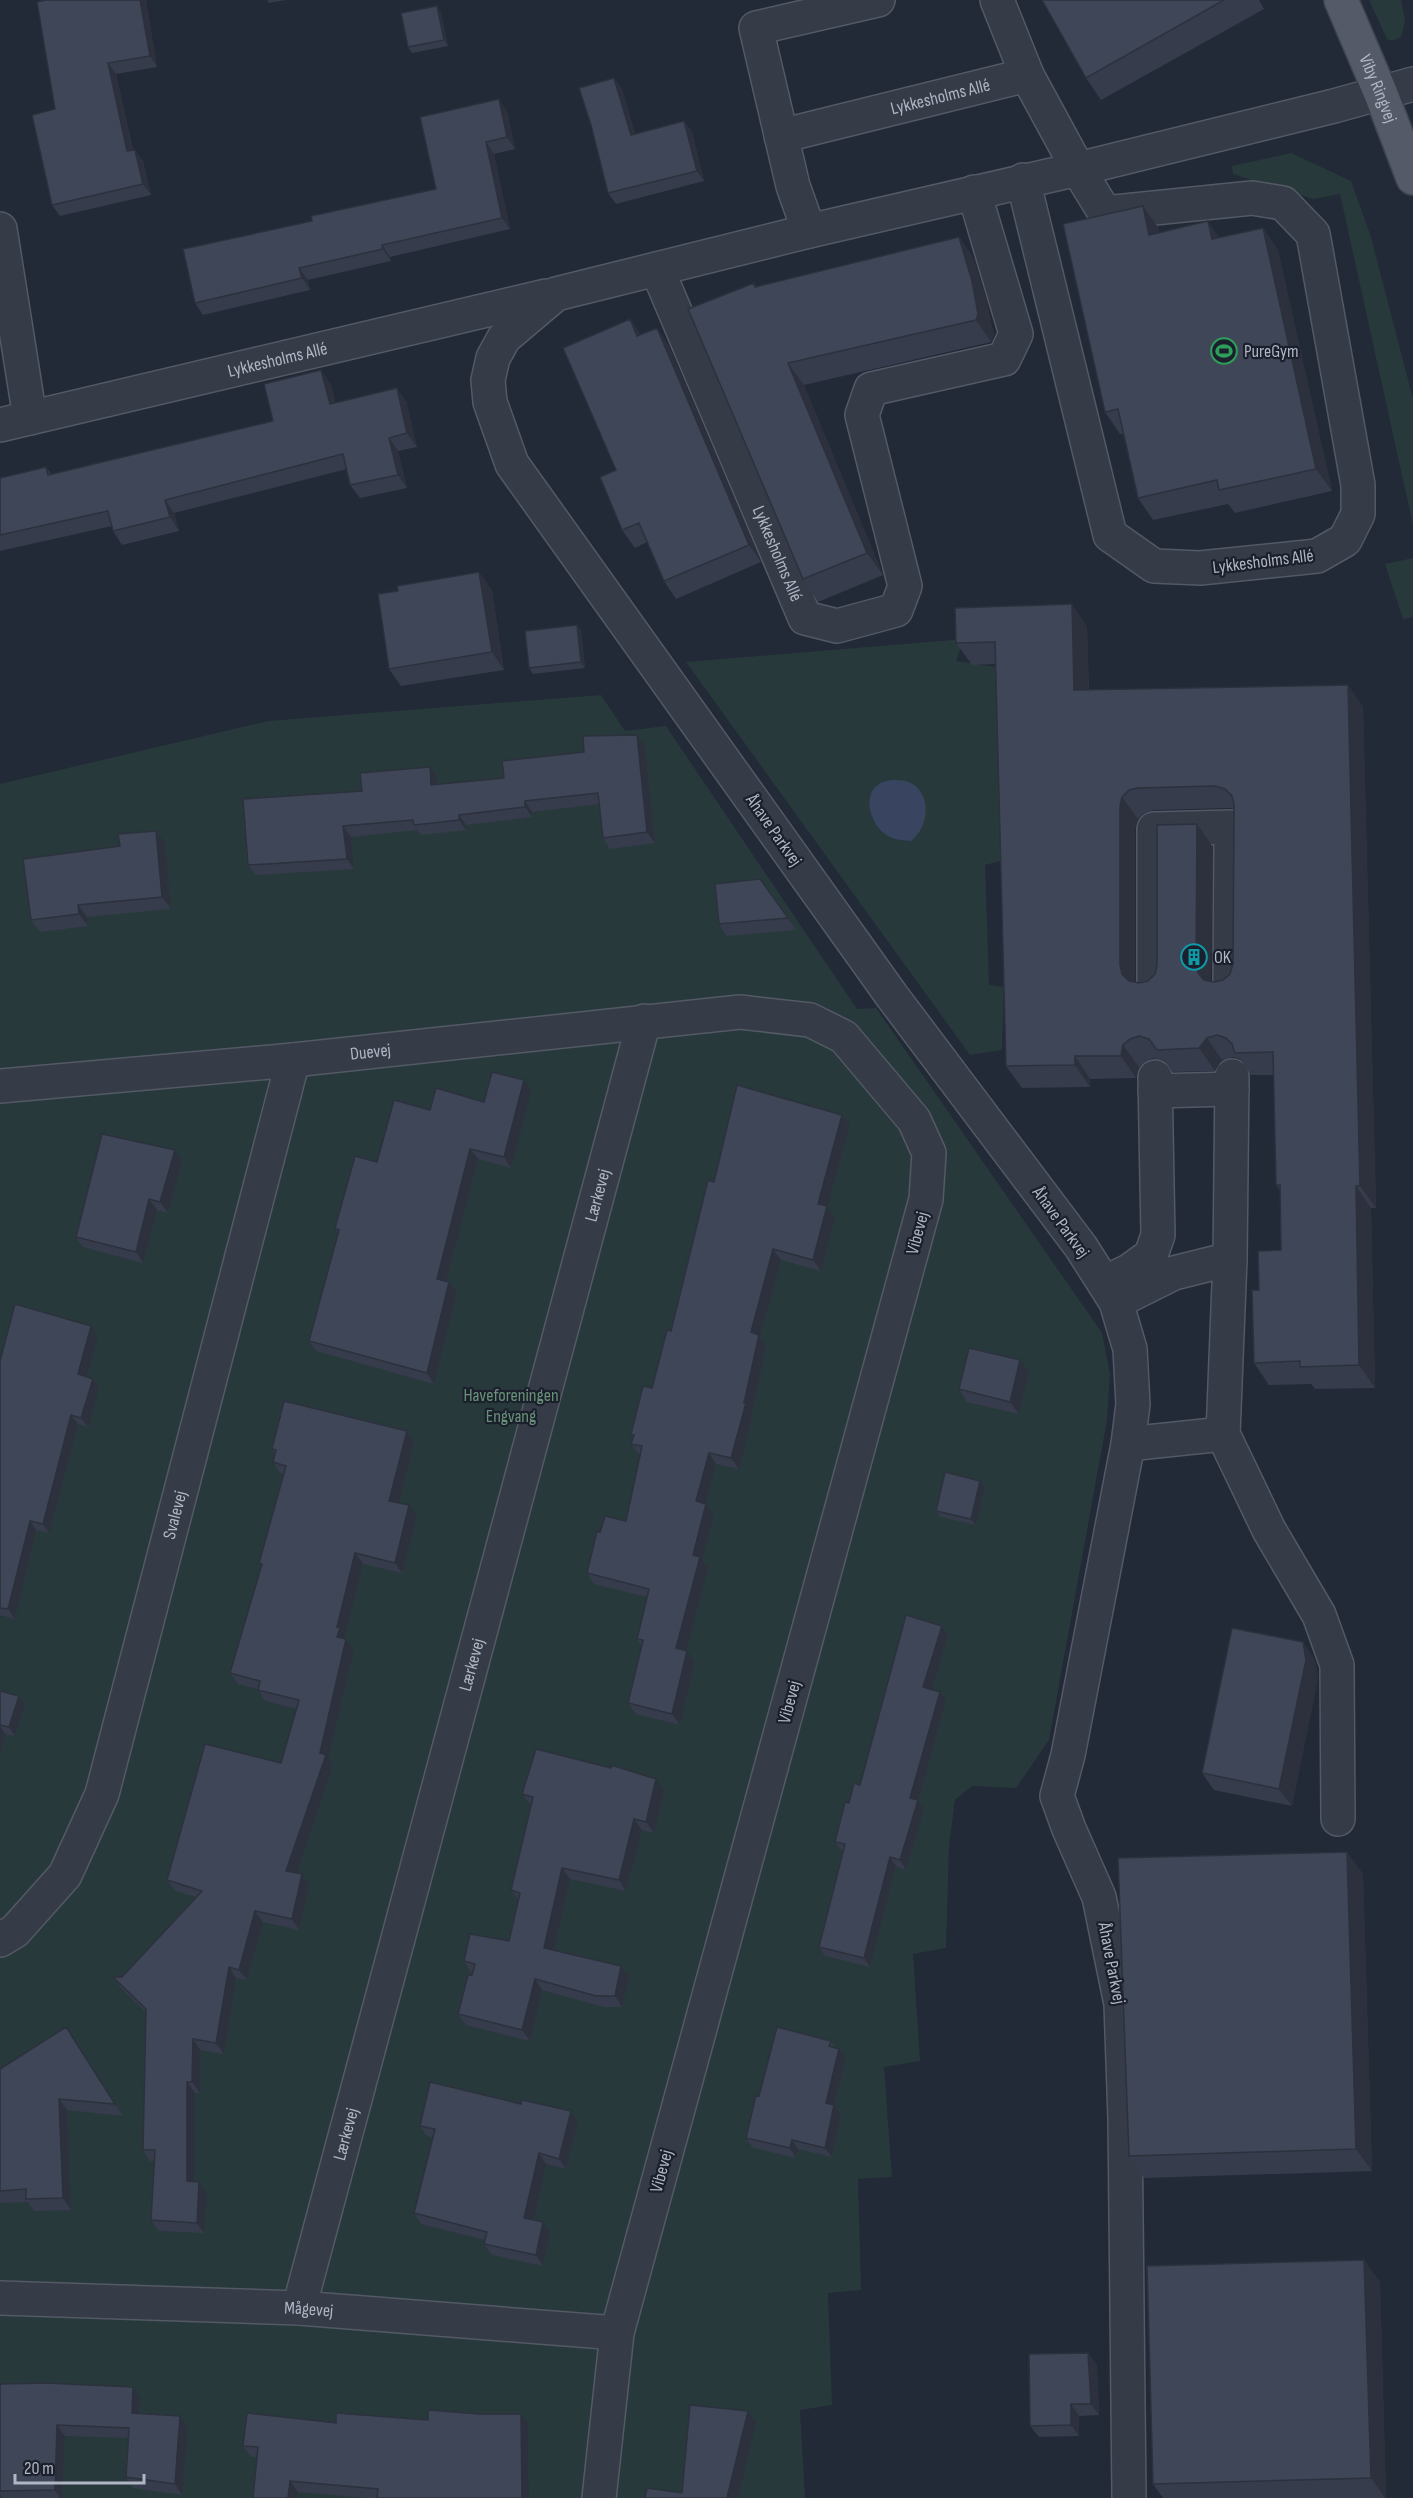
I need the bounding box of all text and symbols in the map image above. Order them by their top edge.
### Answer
street label: Viby Ringvej [1354,51,1401,126]
street label: Lykkesholms Allé [888,75,992,119]
sports icon: PureGym [1209,336,1239,366]
street label: Lykkesholms Allé [226,338,329,382]
place label: PureGym [1244,341,1298,362]
street label: Lykkesholms Allé [748,503,807,605]
street label: Lykkesholms Allé [1211,545,1315,578]
street label: Åhave Parkvej [741,789,806,870]
building icon: OK [1179,942,1209,972]
place label: OK [1214,947,1232,968]
street label: Duevej [349,1040,392,1065]
street label: Lærkevej [581,1167,615,1224]
street label: Åhave Parkvej [1027,1182,1093,1262]
street label: Vibevej [902,1209,933,1257]
park label: Haveforeningen Engvang [463,1385,559,1427]
street label: Svalevej [159,1489,191,1541]
street label: Lærkevej [455,1636,489,1693]
street label: Vibevej [774,1678,805,1726]
street label: Åhave Parkvej [1093,1919,1130,2006]
street label: Lærkevej [329,2106,363,2163]
street label: Vibevej [646,2147,677,2195]
street label: Mågevej [284,2298,334,2322]
scale bar [15,2447,144,2485]
text: 20 m [24,2458,54,2479]

